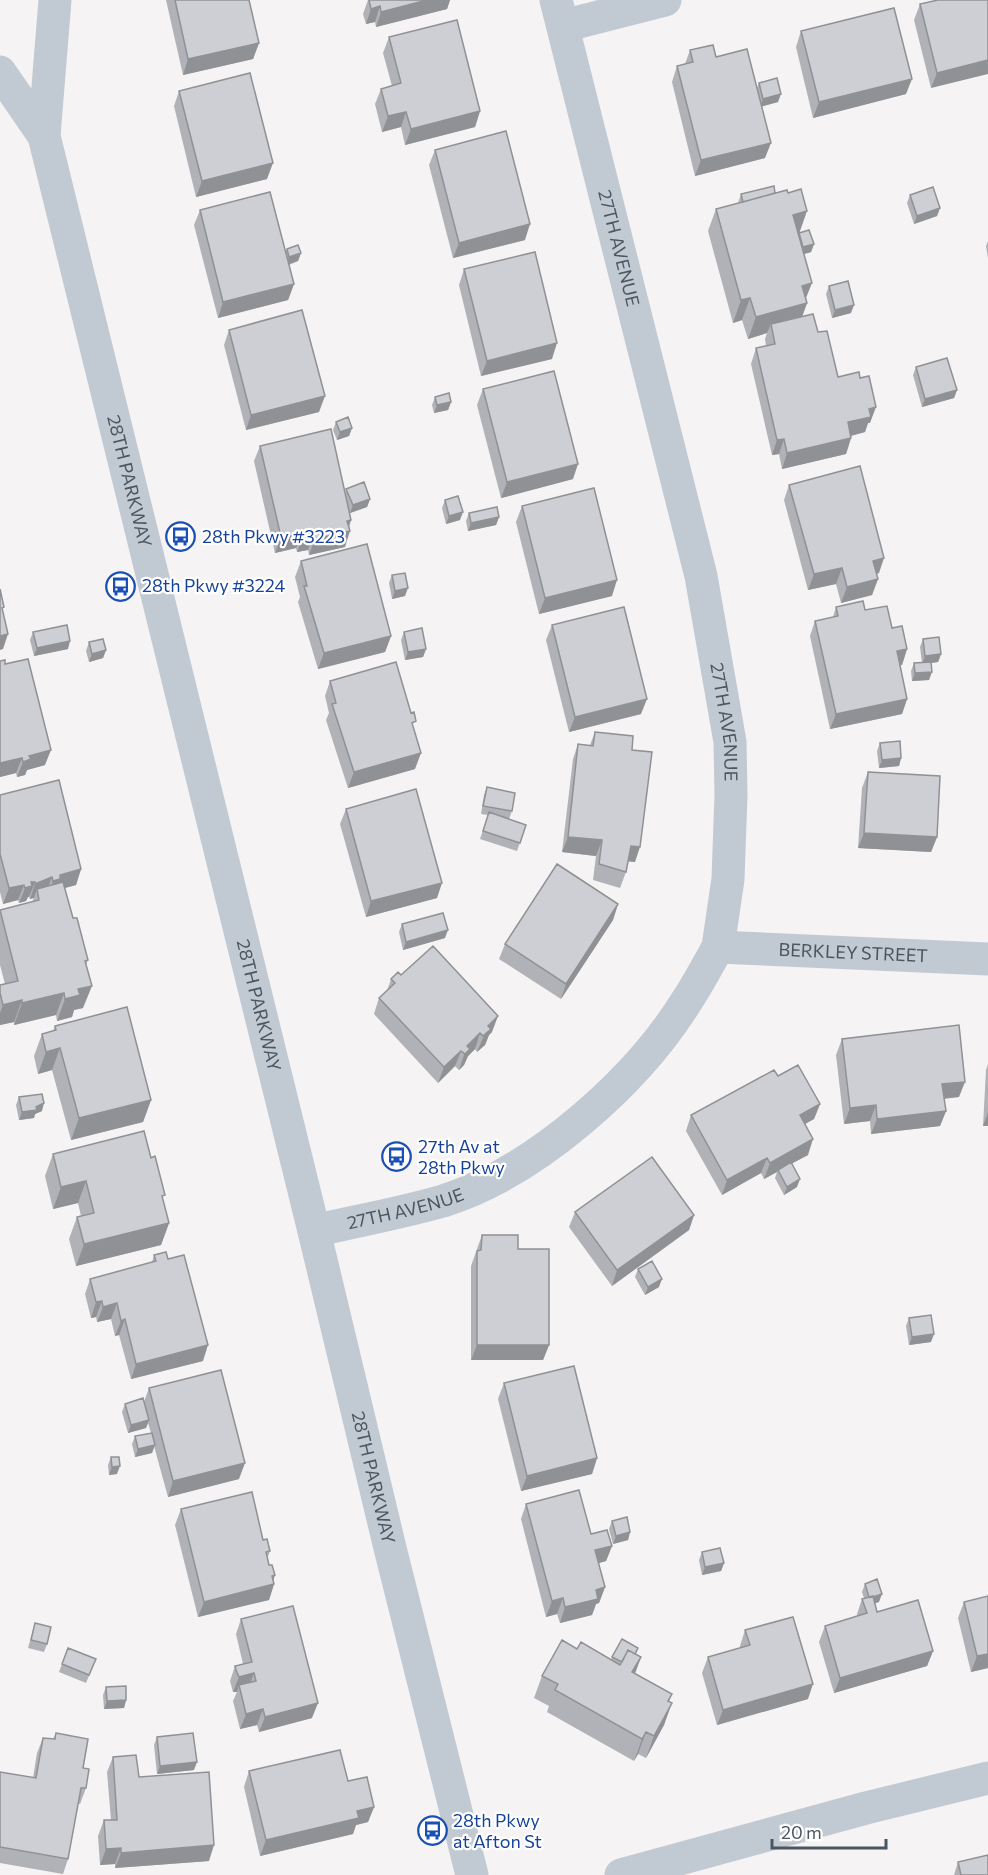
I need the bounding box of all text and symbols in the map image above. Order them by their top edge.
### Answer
street label: 27TH AVENUE [594,187,645,309]
street label: 28TH PARKWAY [103,413,157,550]
bus stop icon: 28th Pkwy #3223 [165,521,197,553]
place label: 28th Pkwy #3223 [202,525,345,547]
bus stop icon: 28th Pkwy #3224 [105,570,137,602]
place label: 28th Pkwy #3224 [142,574,285,596]
street label: 27TH AVENUE [706,661,743,781]
street label: 28TH PARKWAY [232,937,286,1074]
street label: BERKLEY STREET [778,938,928,966]
place label: 27th Av at 28th Pkwy [418,1135,505,1178]
bus stop icon: 27th Av at 28th Pkwy [381,1141,413,1173]
street label: 27TH AVENUE [345,1183,467,1233]
street label: 28TH PARKWAY [348,1409,401,1546]
place label: 28th Pkwy at Afton St [453,1809,542,1852]
scale bar [772,1812,886,1850]
bus stop icon: 28th Pkwy at Afton St [416,1815,448,1847]
text: 20 m [781,1821,822,1843]

